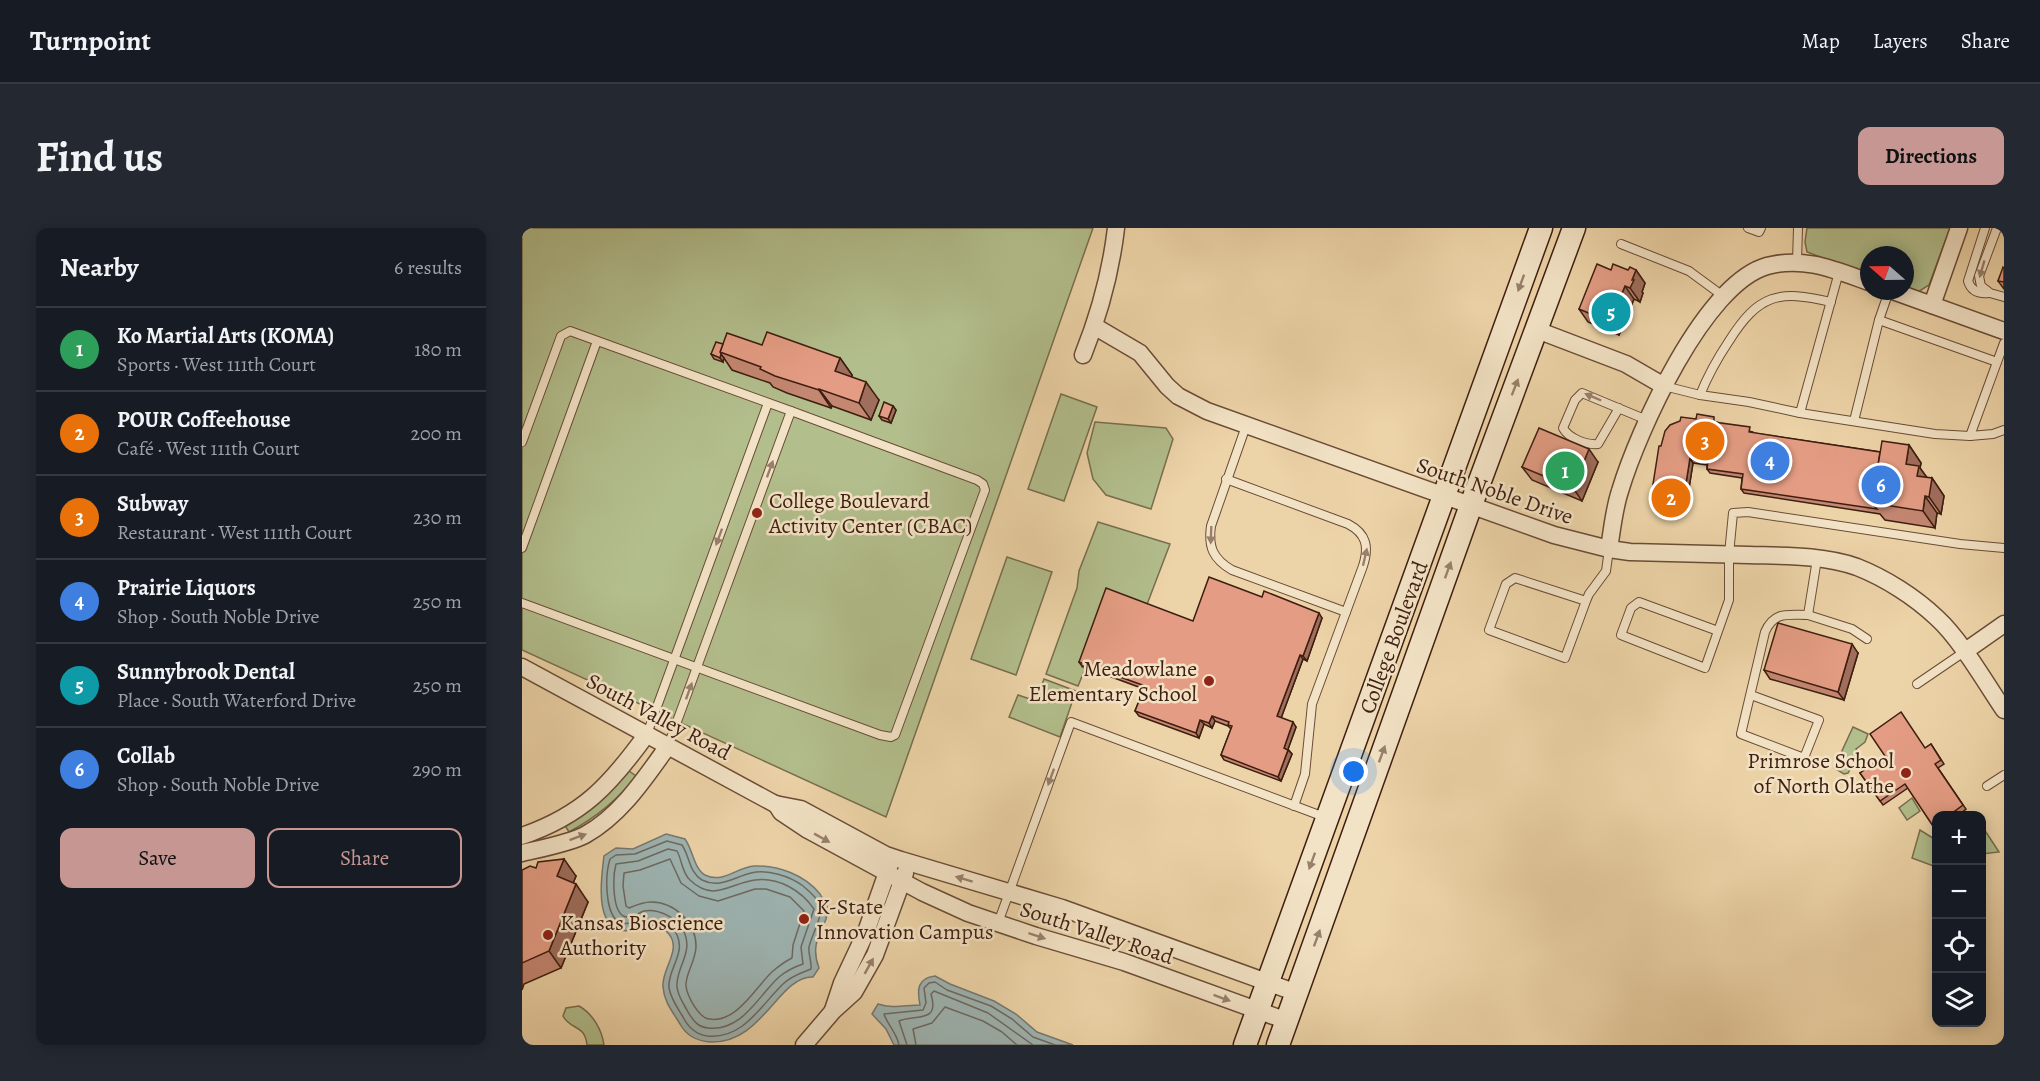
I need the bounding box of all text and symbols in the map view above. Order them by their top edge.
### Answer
text: Turnpoint [30,22,151,60]
text: Map [1801,27,1840,55]
text: Layers [1873,27,1928,55]
text: Share [1961,27,2010,55]
button: Directions [1858,127,2004,185]
text: Find us [36,128,163,185]
north arrow [1860,246,1914,300]
text: Nearby [60,250,139,285]
text: 6 results [394,254,462,281]
one-way arrow [1977,260,1986,278]
one-way arrow [1515,274,1525,292]
pin: 5 [1592,290,1630,334]
text: Ko Martial Arts (KOMA) [117,321,334,351]
text: 1 [76,336,83,363]
text: 180 m [414,336,462,363]
text: Sports · West 111th Court [117,351,316,378]
one-way arrow [1511,378,1521,396]
one-way arrow [1584,392,1602,402]
text: POUR Coffeehouse [117,405,291,435]
pin: 3 [1686,418,1724,464]
text: 2 [75,420,84,447]
text: 200 m [411,420,462,447]
text: Café · West 111th Court [117,435,300,462]
pin: 4 [1750,438,1790,484]
pin: 1 [1546,448,1584,494]
street label: South Noble Drive [1412,450,1577,532]
one-way arrow [765,459,775,477]
pin: 6 [1862,462,1900,508]
pin: 2 [1652,476,1690,520]
place label: College Boulevard Activity Center (CBAC) [768,486,972,541]
text: Subway [117,489,188,519]
text: 3 [75,504,84,531]
text: 230 m [413,504,462,531]
marker: College Boulevard Activity Center (CBAC) [750,506,764,520]
text: Restaurant · West 111th Court [117,519,352,546]
one-way arrow [1206,526,1215,545]
one-way arrow [713,528,723,546]
one-way arrow [1361,547,1370,566]
street label: College Boulevard [1352,557,1436,718]
one-way arrow [1443,561,1453,579]
text: Prairie Liquors [117,573,256,603]
text: 4 [75,588,84,615]
text: 250 m [413,588,462,615]
text: Shop · South Noble Drive [117,603,320,630]
place label: Meadowlane Elementary School [1029,654,1197,709]
text: Sunnybrook Dental [117,657,295,687]
street label: South Valley Road [581,666,736,768]
text: 5 [75,672,84,699]
text: 250 m [413,672,462,699]
marker: Meadowlane Elementary School [1202,674,1216,688]
one-way arrow [684,682,694,700]
text: Place · South Waterford Drive [117,687,356,714]
text: Collab [117,741,175,771]
one-way arrow [1378,745,1388,763]
place label: Primrose School of North Olathe [1747,746,1894,801]
text: 6 [75,756,84,783]
text: 290 m [412,756,462,783]
your location [1339,757,1368,786]
marker: Primrose School of North Olathe [1899,766,1913,780]
one-way arrow [1046,768,1055,786]
text: Shop · South Noble Drive [117,771,320,798]
map controls [1932,811,1986,1027]
button: + [1932,811,1986,865]
button: Save [60,828,255,888]
button: Share [267,828,462,888]
one-way arrow [569,831,587,841]
one-way arrow [814,833,831,843]
one-way arrow [1306,852,1316,870]
button: − [1932,865,1986,919]
one-way arrow [955,874,973,883]
place label: K-State Innovation Campus [816,892,994,947]
street label: South Valley Road [1016,894,1178,972]
place label: Kansas Bioscience Authority [559,908,723,963]
marker: K-State Innovation Campus [797,912,811,926]
button: locate [1932,919,1986,973]
marker: Kansas Bioscience Authority [541,928,555,942]
one-way arrow [1313,929,1322,947]
one-way arrow [1028,932,1046,941]
one-way arrow [863,958,874,974]
button: layers [1932,973,1986,1027]
one-way arrow [1213,993,1231,1003]

